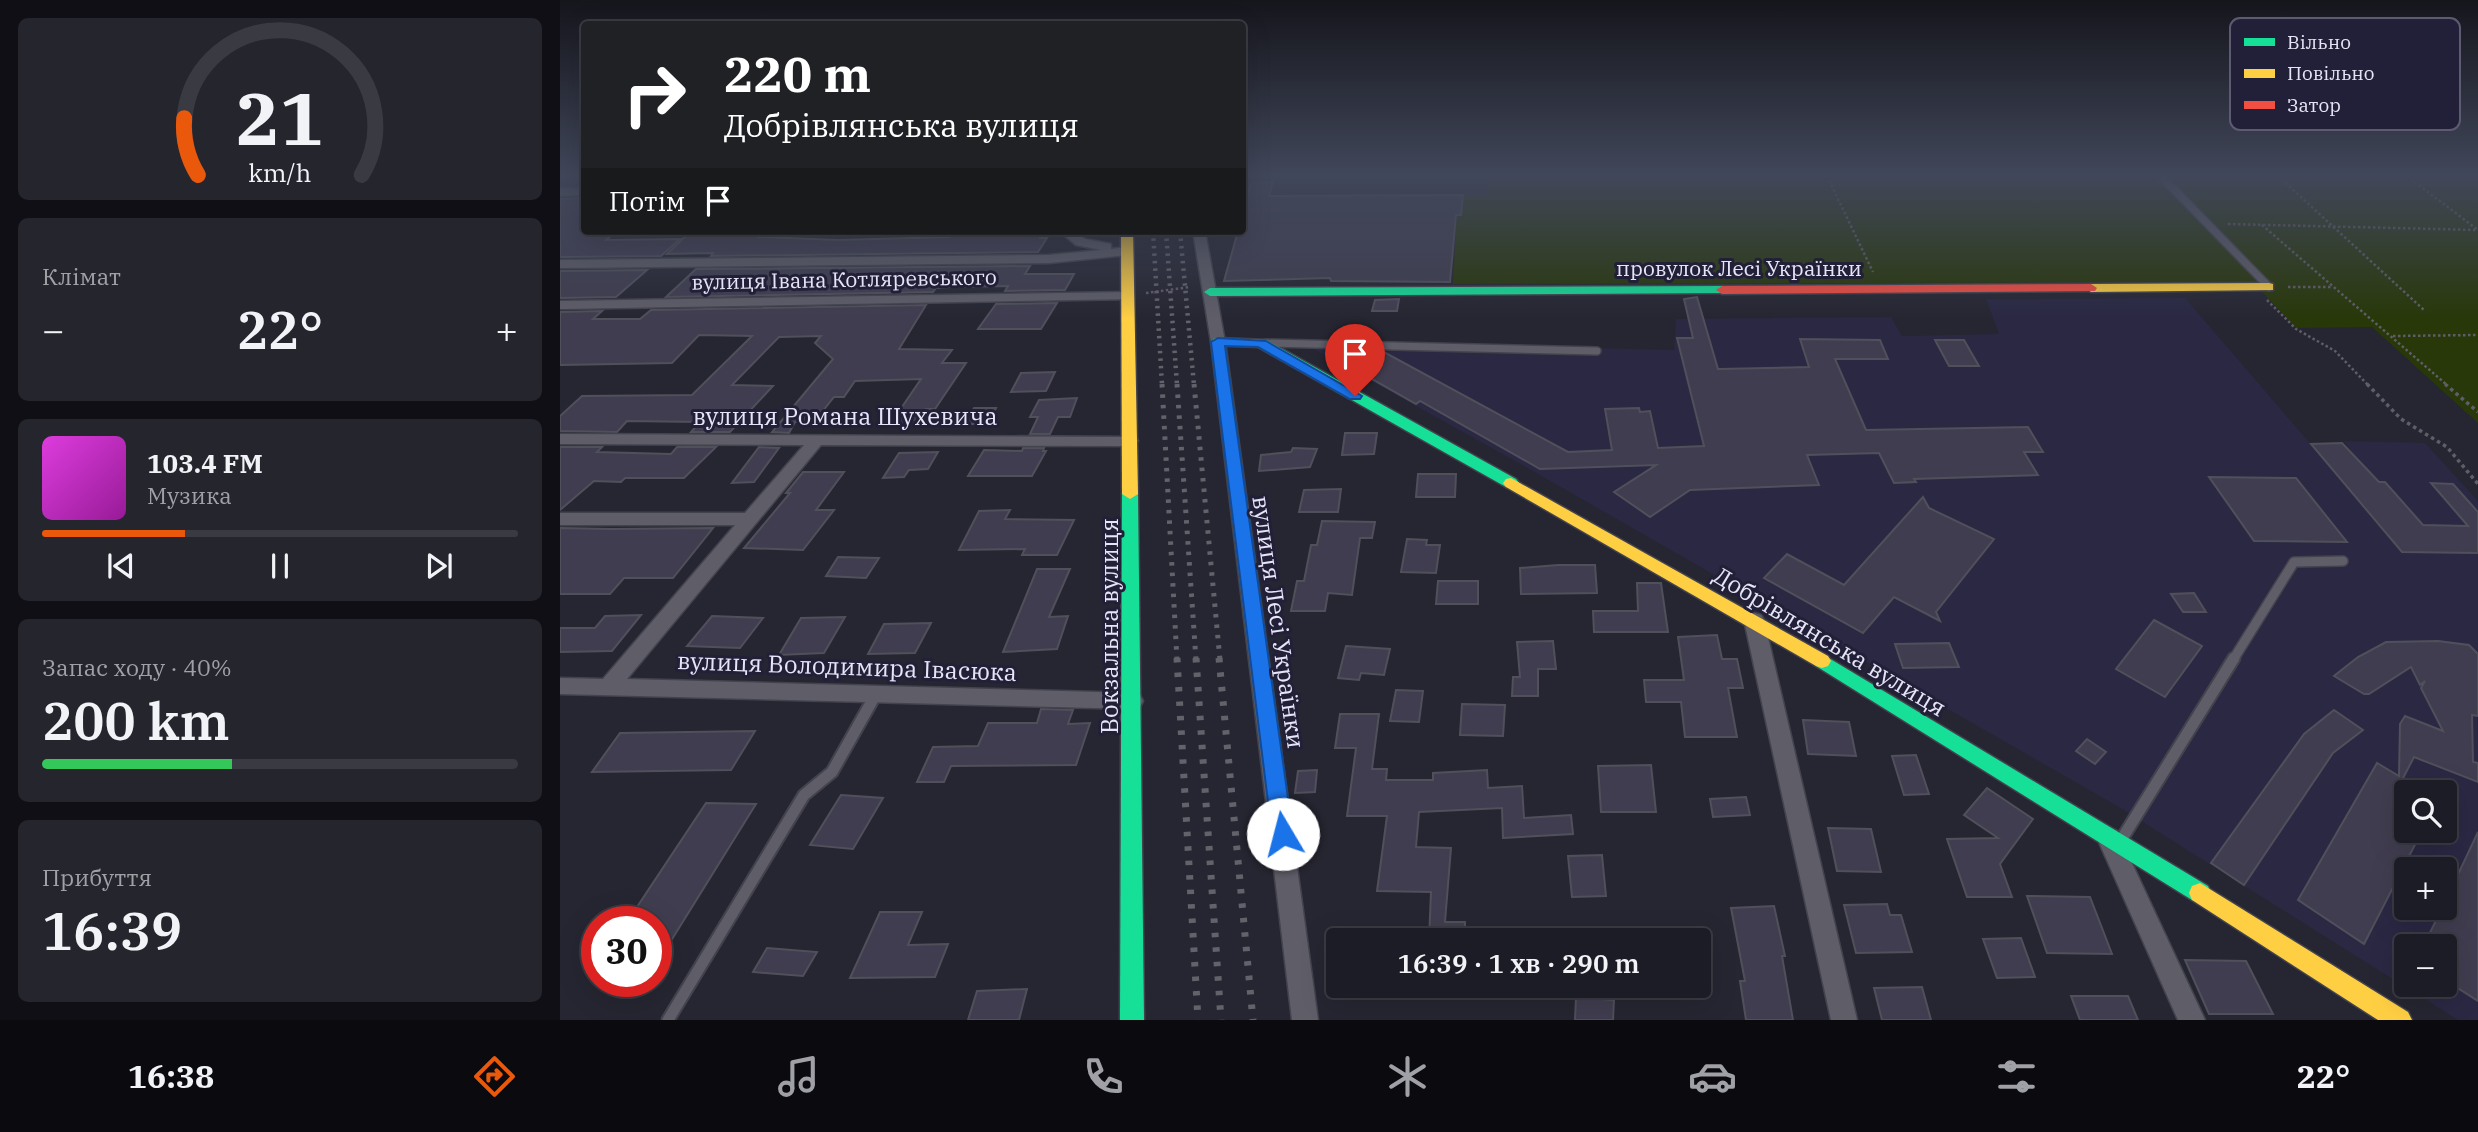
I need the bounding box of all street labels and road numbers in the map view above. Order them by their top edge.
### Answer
street label: провулок Лесі Українки [1616,254,1862,282]
street label: вулиця Івана Котляревського [691,262,997,296]
street label: вулиця Романа Шухевича [692,400,998,432]
street label: вулиця Лесі Українки [1245,493,1313,751]
street label: Вокзальна вулиця [1093,518,1125,734]
street label: Добрівлянська вулиця [1708,559,1952,723]
street label: вулиця Володимира Івасюка [677,644,1017,688]

